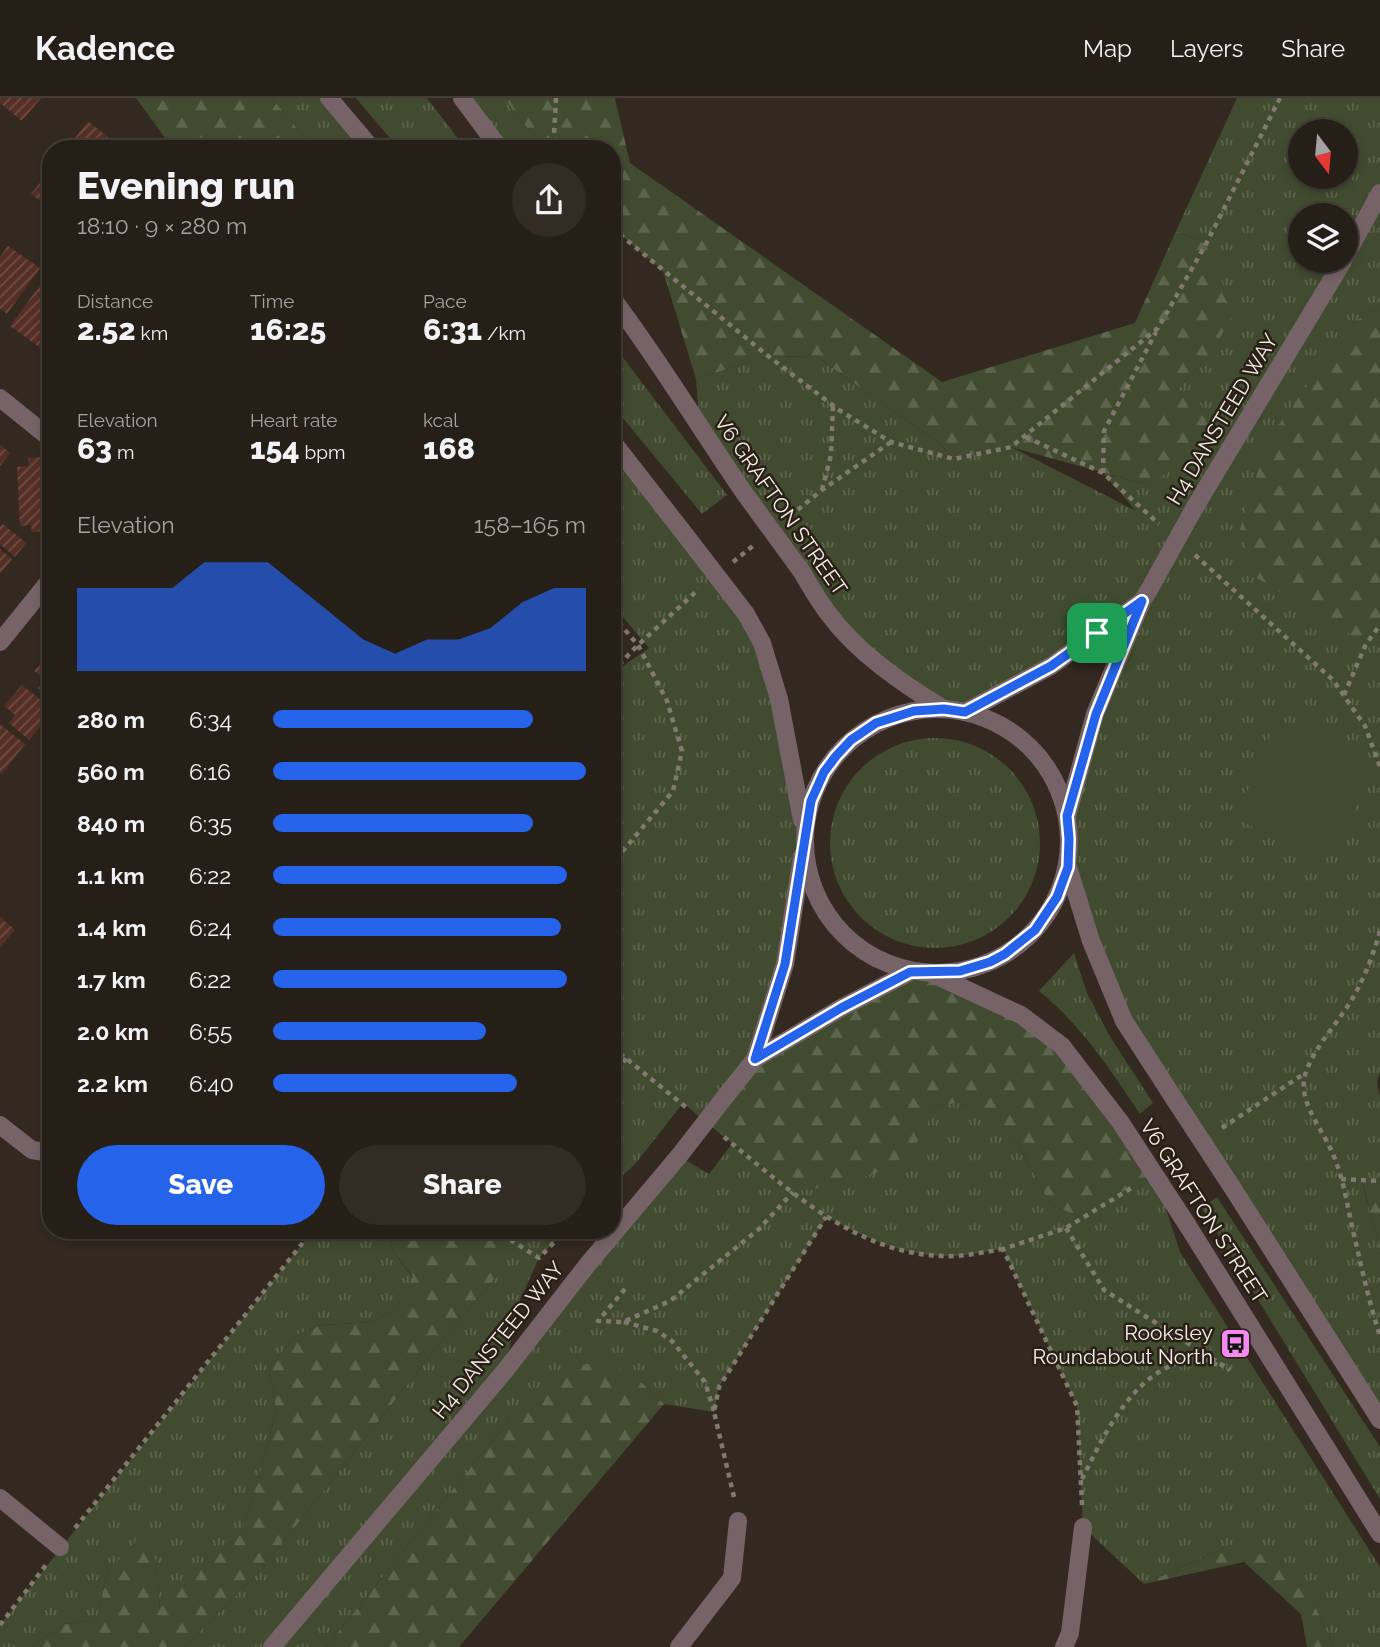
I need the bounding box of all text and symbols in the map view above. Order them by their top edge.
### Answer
text: Kadence [35,29,175,68]
text: Map [1083,34,1132,63]
text: Layers [1170,34,1243,63]
text: Share [1281,34,1345,63]
north arrow [1288,119,1358,189]
map controls [1288,119,1358,273]
text: Evening run [77,163,295,208]
button: share [512,163,586,237]
button: layers [1288,203,1358,273]
text: 18:10 · 9 × 280 m [77,212,247,239]
text: Distance [77,290,153,312]
text: Time [250,290,294,312]
text: Pace [423,290,467,312]
text: 2.52 [77,312,136,347]
text: 16:25 [250,312,326,347]
text: 6:31 [423,312,482,347]
text: km [136,322,168,344]
text: /km [482,322,526,344]
street label: H4 DANSTEED WAY [1161,329,1283,509]
text: Elevation [77,409,158,431]
text: Heart rate [250,409,338,431]
text: kcal [423,409,459,431]
street label: V6 GRAFTON STREET [709,410,853,600]
text: 63 [77,431,112,466]
text: 154 [250,431,300,466]
text: 168 [423,431,475,466]
text: m [112,441,134,463]
text: bpm [300,441,345,463]
text: Elevation [77,511,175,538]
text: 158–165 m [474,511,586,538]
pin [1067,603,1127,663]
icon: arrive [1078,614,1116,652]
text: 280 m [77,706,145,733]
text: 6:34 [189,706,232,733]
text: 560 m [77,758,145,785]
text: 6:16 [189,758,231,785]
text: 840 m [77,810,145,837]
text: 6:35 [189,810,232,837]
text: 1.1 km [77,862,145,889]
text: 6:22 [189,862,231,889]
text: 1.4 km [77,914,146,941]
text: 6:24 [189,914,232,941]
text: 1.7 km [77,966,146,993]
text: 6:22 [189,966,231,993]
text: 2.0 km [77,1018,149,1045]
text: 6:55 [189,1018,232,1045]
text: 2.2 km [77,1070,148,1097]
text: 6:40 [189,1070,234,1097]
street label: V6 GRAFTON STREET [1135,1114,1273,1308]
button: Save [77,1145,325,1225]
button: Share [339,1145,586,1225]
street label: H4 DANSTEED WAY [427,1256,569,1424]
place label: Rooksley Roundabout North [1032,1320,1213,1369]
bus stop icon: Rooksley Roundabout North [1219,1327,1253,1361]

